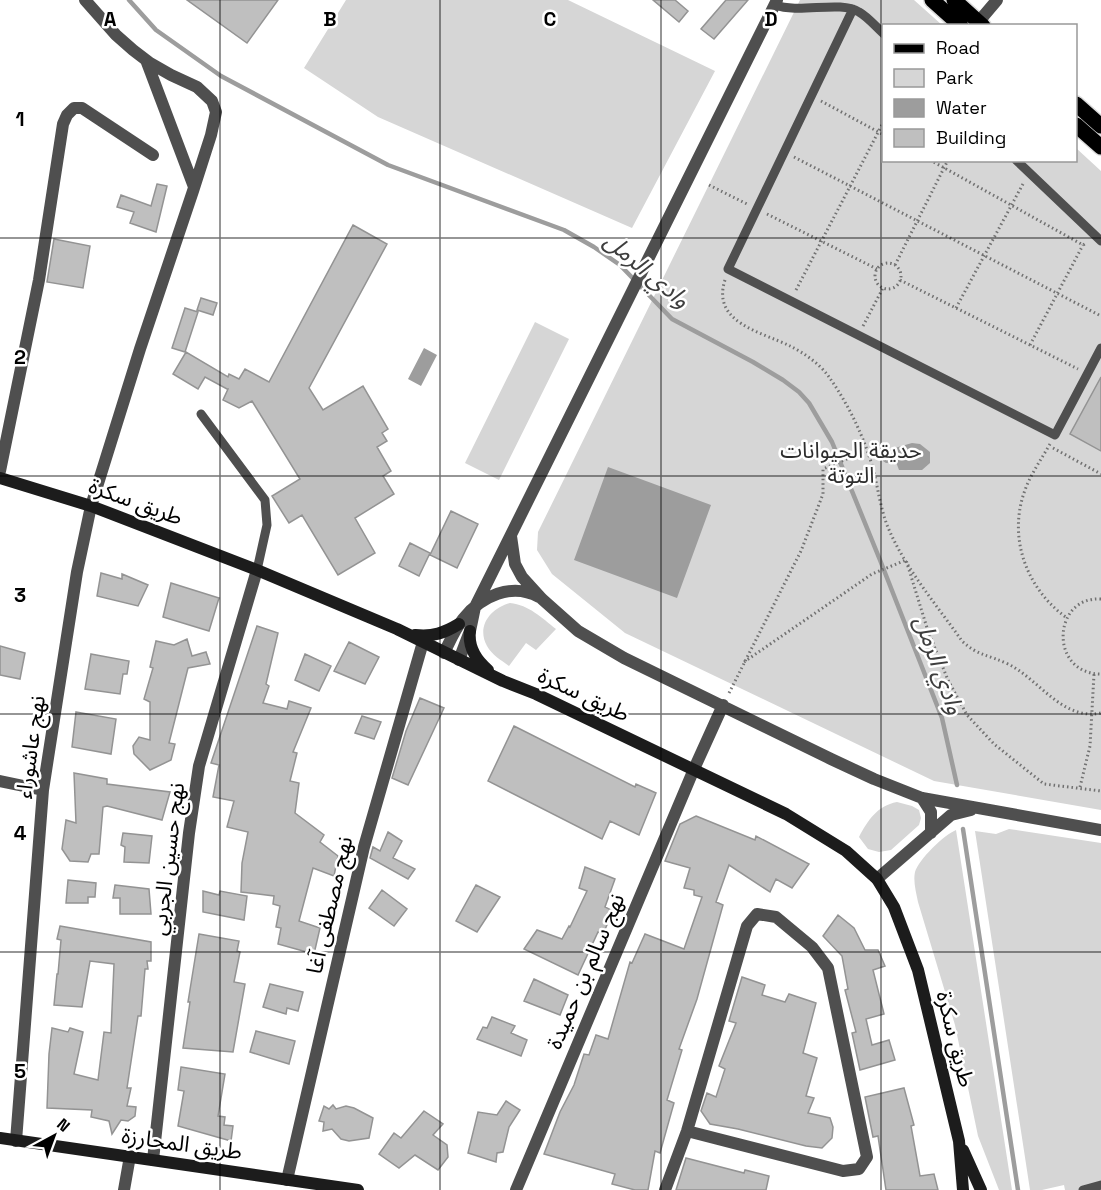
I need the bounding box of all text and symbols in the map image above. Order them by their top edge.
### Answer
text: A [104,6,117,32]
text: B [323,6,337,32]
text: C [544,6,557,32]
text: D [764,6,778,32]
legend [882,24,1077,162]
text: Road [936,36,980,59]
text: Park [936,66,974,89]
text: Water [936,96,987,119]
text: 1 [15,106,25,132]
text: Building [936,126,1006,149]
water label: وادي الرمل [596,225,697,317]
text: 2 [14,344,26,370]
park label: حديقة الحيوانات التوتة [780,436,922,489]
street label: طريق سكرة [85,471,187,531]
text: 3 [14,582,26,608]
water label: وادي الرمل [904,611,972,720]
street label: طريق سكرة [534,661,634,727]
street label: نهج عاشوراء [9,694,54,801]
street label: نهج حسين الجربي [144,781,193,937]
text: 4 [14,820,27,846]
street label: نهج مصطفى آغا [300,833,361,977]
street label: نهج سالم بن حميدة [540,889,633,1054]
street label: طريق سكرة [931,988,981,1090]
text: 5 [14,1058,26,1084]
north arrow [24,1106,84,1166]
text: N [53,1114,74,1137]
street label: طريق المحارزة [120,1121,244,1165]

